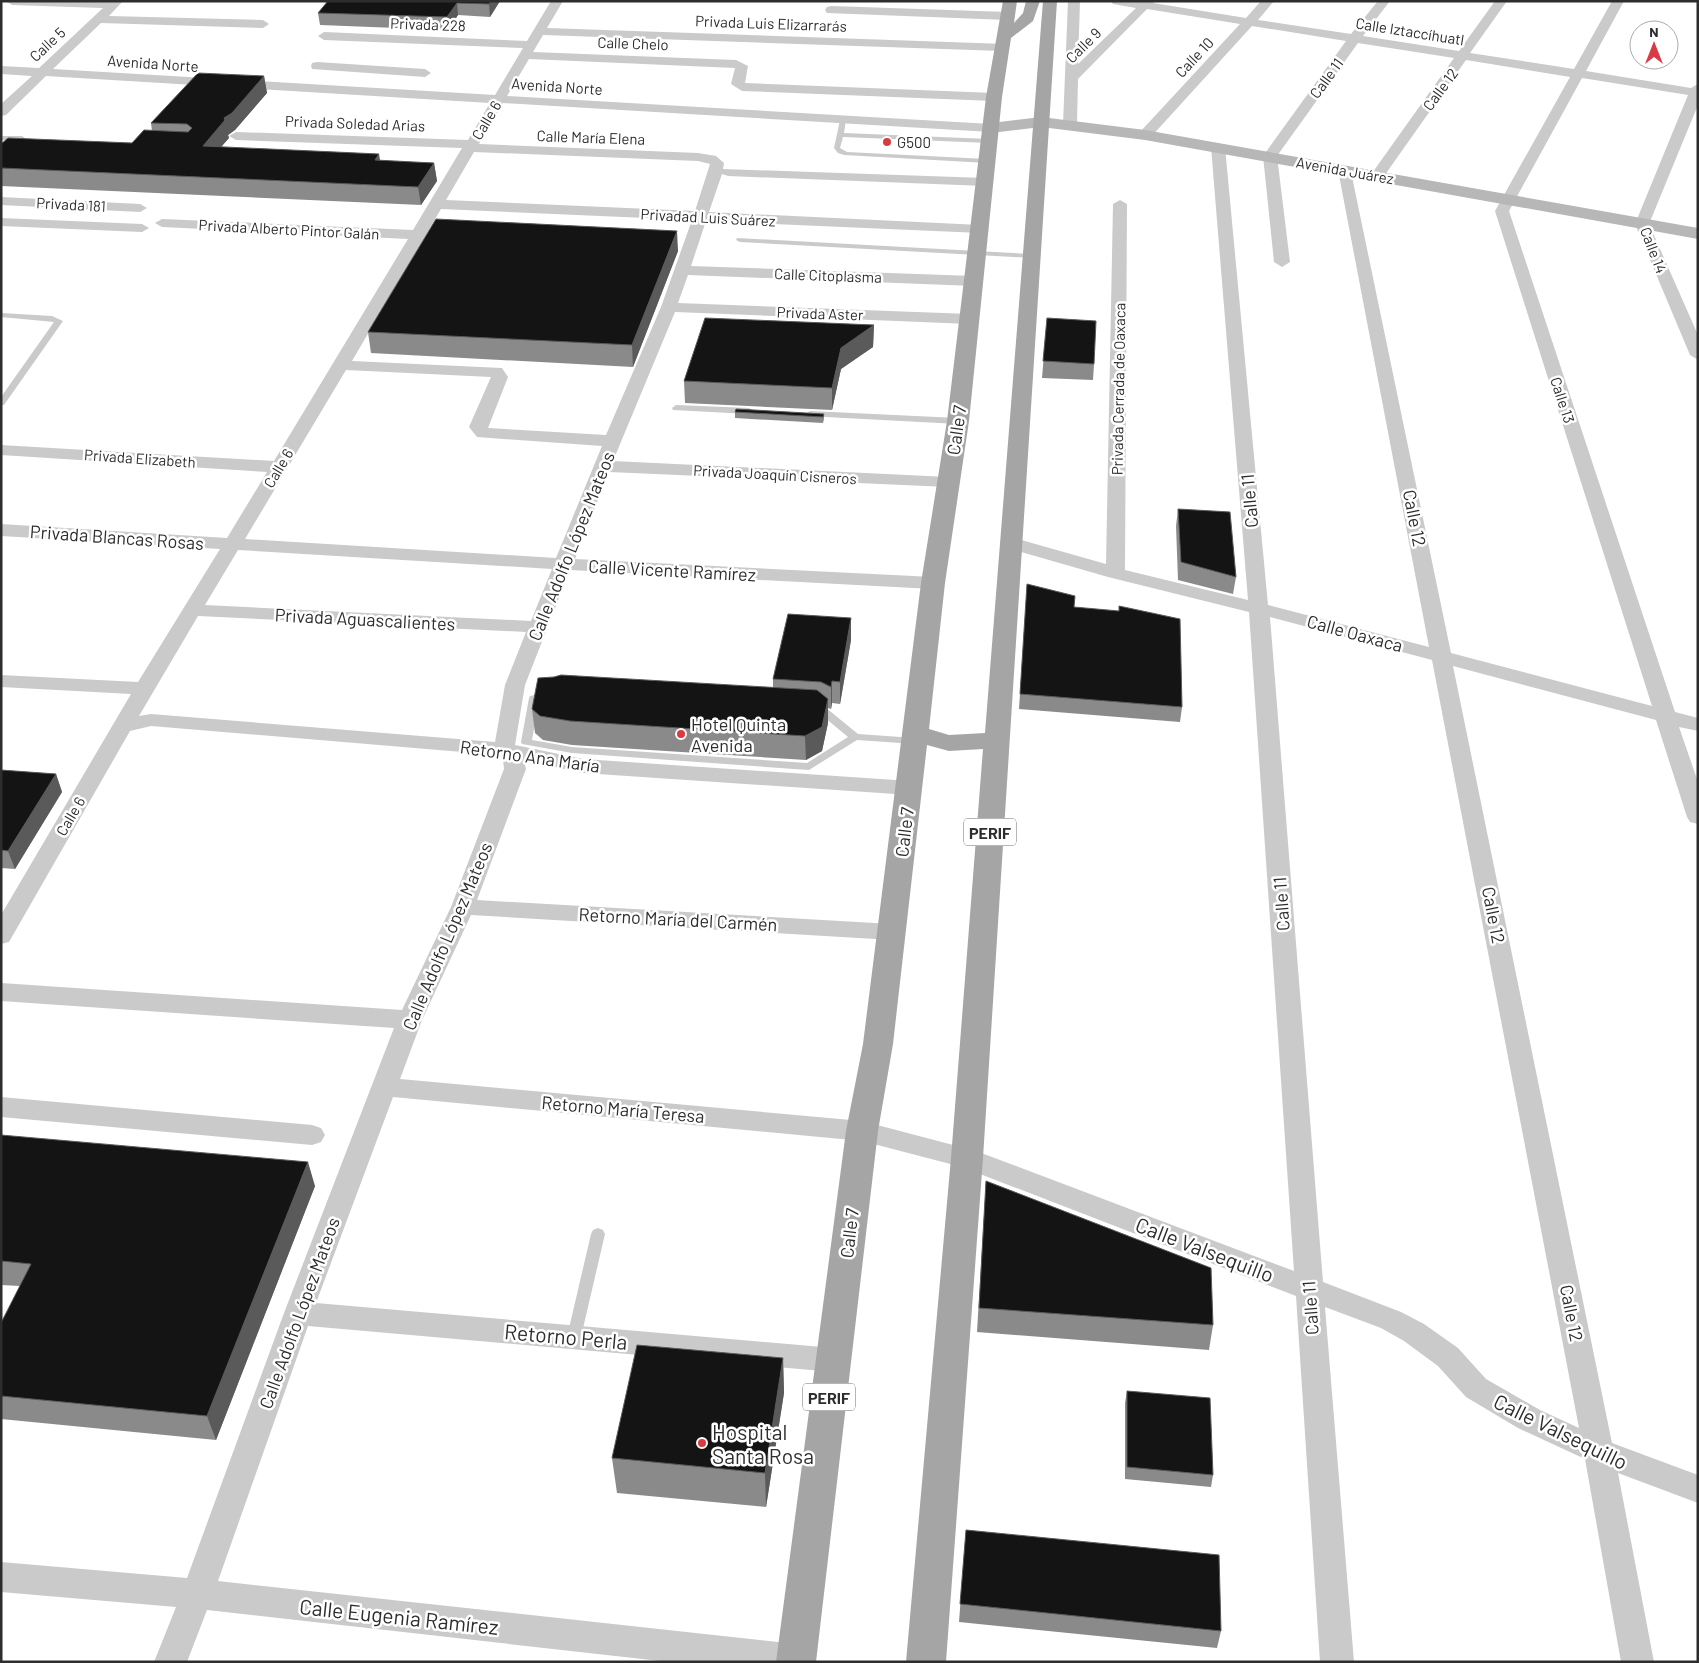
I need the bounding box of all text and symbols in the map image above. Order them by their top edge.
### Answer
street label: Privada Luis Elizarrarás [695,11,847,35]
street label: Privada 228 [390,14,466,34]
street label: Calle Iztaccíhuatl [1354,14,1466,48]
north arrow [1629,20,1679,70]
street label: Calle 5 [25,23,69,65]
text: N [1649,23,1659,40]
street label: Calle 9 [1062,24,1104,66]
street label: Calle Chelo [597,33,669,53]
street label: Calle 10 [1171,33,1217,81]
street label: Avenida Norte [107,51,199,75]
street label: Calle 11 [1305,54,1347,102]
street label: Calle 12 [1419,64,1461,114]
street label: Avenida Norte [511,74,603,98]
street label: Calle 6 [467,97,505,143]
street label: Privada Soledad Arias [285,112,425,134]
street label: Calle María Elena [536,126,646,148]
place label: G500 [897,133,931,151]
marker: G500 [881,136,893,148]
street label: Avenida Juárez [1295,153,1395,187]
street label: Privada 181 [36,193,106,215]
street label: Privadad Luis Suárez [640,204,776,230]
street label: Privada Alberto Pintor Galán [198,215,380,243]
street label: Calle 14 [1637,224,1671,276]
street label: Calle Citoplasma [774,264,882,286]
street label: Privada Aster [776,302,864,324]
street label: Privada Cerrada de Oaxaca [1107,303,1129,475]
street label: Calle 13 [1547,375,1579,425]
street label: Calle 7 [942,403,970,456]
street label: Privada Elizabeth [84,445,196,471]
street label: Calle 6 [259,445,297,491]
street label: Calle Adolfo López Mateos [523,448,619,644]
street label: Privada Joaquín Cisneros [693,461,857,487]
street label: Calle 11 [1236,473,1262,529]
street label: Calle 12 [1399,488,1431,548]
street label: Privada Blancas Rosas [29,520,205,554]
street label: Calle Vicente Ramírez [588,555,756,585]
street label: Privada Aguascalientes [274,603,456,635]
street label: Calle Oaxaca [1305,610,1405,656]
place label: Hotel Quinta Avenida [691,713,786,756]
marker: Hotel Quinta Avenida [675,728,687,740]
street label: Retorno Ana María [459,735,601,777]
street label: Calle 6 [52,793,88,839]
street label: Calle 7 [890,805,918,858]
road number: PERIF [964,819,1016,846]
street label: Calle Adolfo López Mateos [397,839,497,1033]
street label: Calle 11 [1268,876,1294,932]
street label: Calle 12 [1478,885,1510,945]
street label: Retorno María del Carmén [578,903,778,935]
street label: Retorno María Teresa [541,1091,705,1127]
street label: Calle 7 [835,1206,863,1259]
street label: Calle Valsequillo [1132,1211,1278,1287]
street label: Calle Adolfo López Mateos [254,1214,344,1412]
street label: Calle 11 [1297,1280,1323,1336]
street label: Calle 12 [1556,1283,1588,1343]
street label: Retorno Perla [503,1318,629,1354]
road number: PERIF [803,1384,855,1410]
street label: Calle Valsequillo [1490,1388,1632,1474]
place label: Hospital Santa Rosa [712,1419,814,1468]
marker: Hospital Santa Rosa [696,1437,708,1449]
street label: Calle Eugenia Ramírez [298,1593,500,1639]

